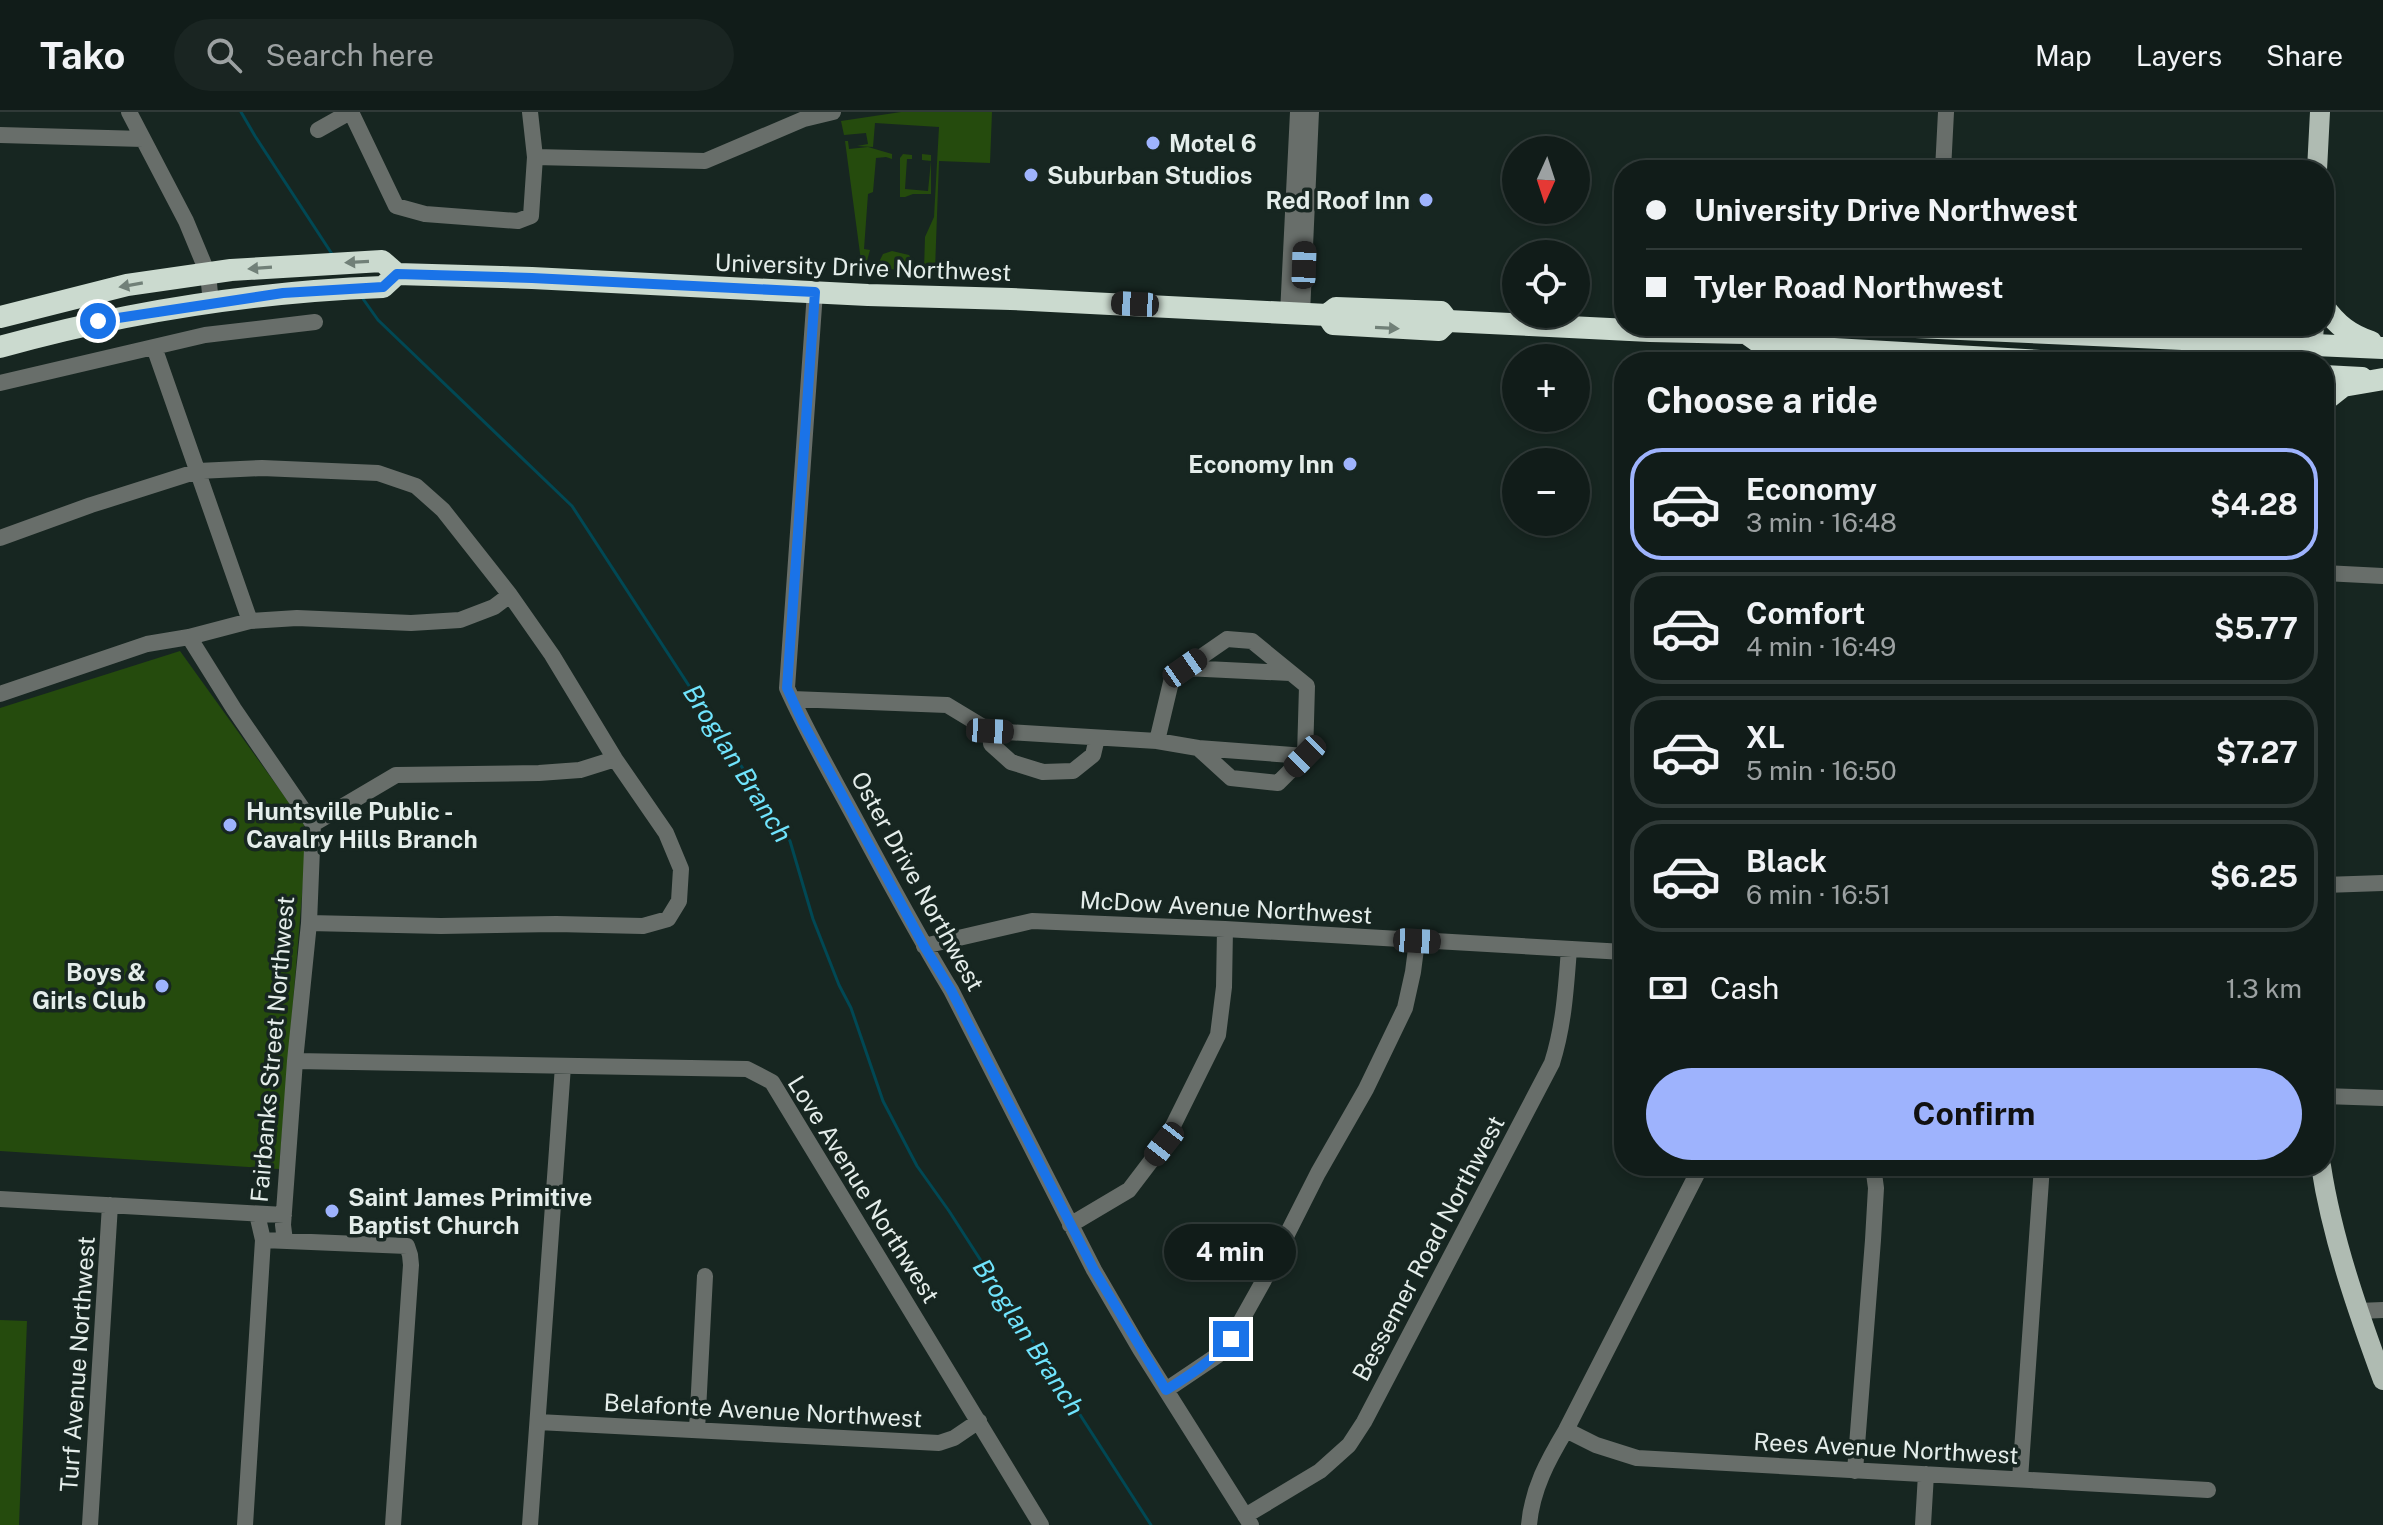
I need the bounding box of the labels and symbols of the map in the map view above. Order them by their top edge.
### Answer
place label: Motel 6 [1169,129,1257,157]
marker: Motel 6 [1144,134,1162,152]
north arrow [1502,136,1590,224]
place label: Suburban Studios [1047,161,1252,189]
marker: Suburban Studios [1022,166,1040,184]
place label: Red Roof Inn [1266,186,1410,214]
marker: Red Roof Inn [1417,191,1435,209]
car [1291,241,1317,289]
street label: University Drive Northwest [714,248,1012,286]
one-way arrow [344,256,369,269]
one-way arrow [247,262,272,275]
one-way arrow [118,280,143,292]
car [1110,291,1160,317]
route start [80,303,116,339]
one-way arrow [1375,321,1400,334]
place label: Economy Inn [1188,450,1334,478]
marker: Economy Inn [1341,455,1359,473]
car [1158,644,1212,692]
water label: Broglan Branch [677,678,799,848]
car [965,718,1015,744]
car [1280,731,1330,781]
street label: Oster Drive Northwest [846,766,990,996]
place label: Huntsville Public - Cavalry Hills Branch [246,797,478,853]
marker: Huntsville Public - Cavalry Hills Branch [221,816,239,834]
street label: McDow Avenue Northwest [1079,885,1373,929]
street label: Fairbanks Street Northwest [245,895,299,1203]
car [1392,928,1442,954]
place label: Boys & Girls Club [32,958,146,1014]
marker: Boys & Girls Club [153,977,171,995]
street label: Love Avenue Northwest [783,1070,945,1308]
street label: Bessemer Road Northwest [1346,1111,1510,1385]
car [1140,1118,1188,1170]
place label: Saint James Primitive Baptist Church [348,1183,592,1239]
marker: Saint James Primitive Baptist Church [323,1202,341,1220]
callout: 4 min [1165,1223,1297,1279]
street label: Turf Avenue Northwest [54,1235,100,1493]
water label: Broglan Branch [967,1253,1091,1421]
route end [1213,1321,1249,1357]
street label: Belafonte Avenue Northwest [603,1388,923,1432]
street label: Rees Avenue Northwest [1753,1427,2019,1469]

